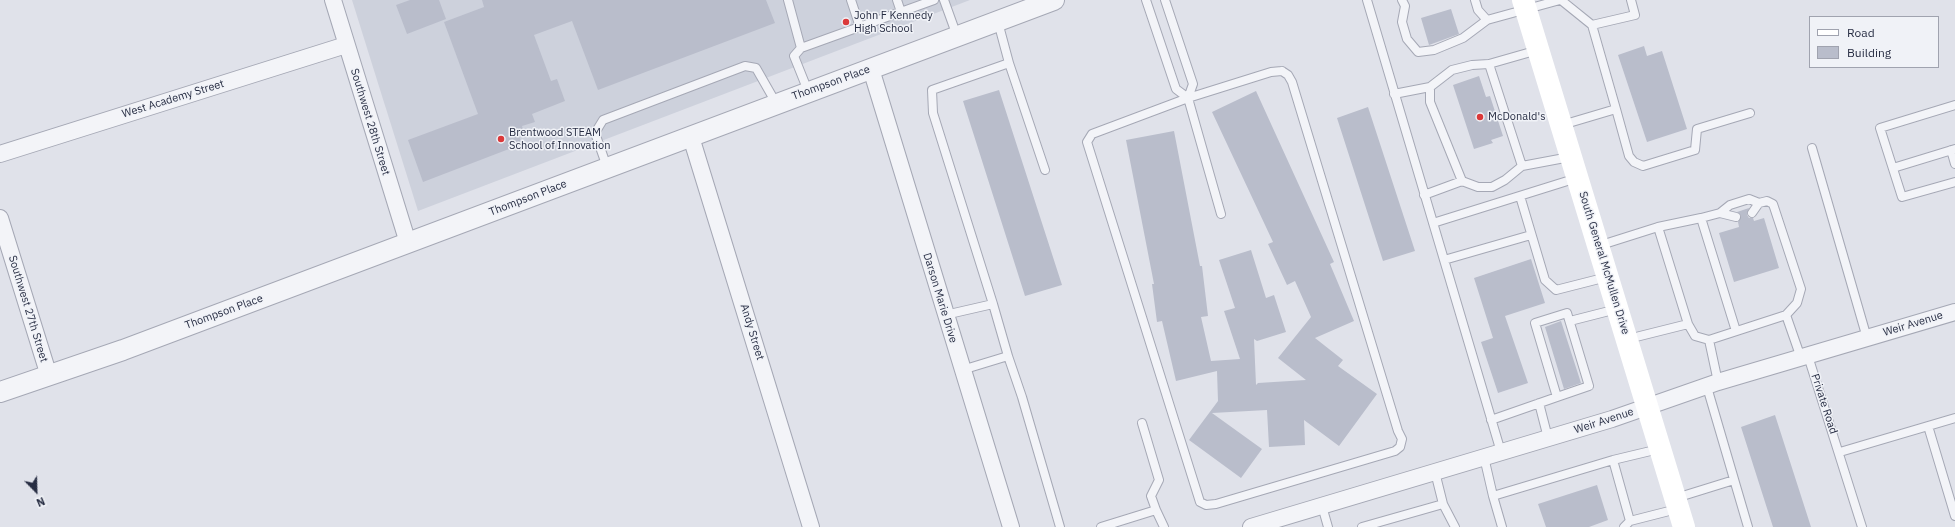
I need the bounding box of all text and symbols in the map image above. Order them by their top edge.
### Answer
place label: John F Kennedy High School [854,9,933,35]
legend [1809,16,1939,68]
marker: John F Kennedy High School [841,17,851,27]
text: Road [1847,25,1875,40]
text: Building [1847,45,1891,60]
street label: Thompson Place [790,63,872,103]
street label: Southwest 28th Street [347,67,393,177]
street label: West Academy Street [120,77,226,121]
place label: McDonald's [1488,110,1546,124]
marker: McDonald's [1475,112,1485,122]
place label: Brentwood STEAM School of Innovation [509,126,611,152]
marker: Brentwood STEAM School of Innovation [496,134,506,144]
street label: Thompson Place [487,177,569,219]
street label: South General McMullen Drive [1576,190,1632,336]
street label: Darson Marie Drive [920,251,960,345]
street label: Southwest 27th Street [5,254,51,364]
street label: Thompson Place [183,292,265,332]
street label: Andy Street [737,302,767,362]
street label: Weir Avenue [1882,309,1944,339]
street label: Private Road [1808,372,1840,436]
street label: Weir Avenue [1573,405,1635,437]
north arrow [16,471,56,511]
text: N [34,494,47,510]

